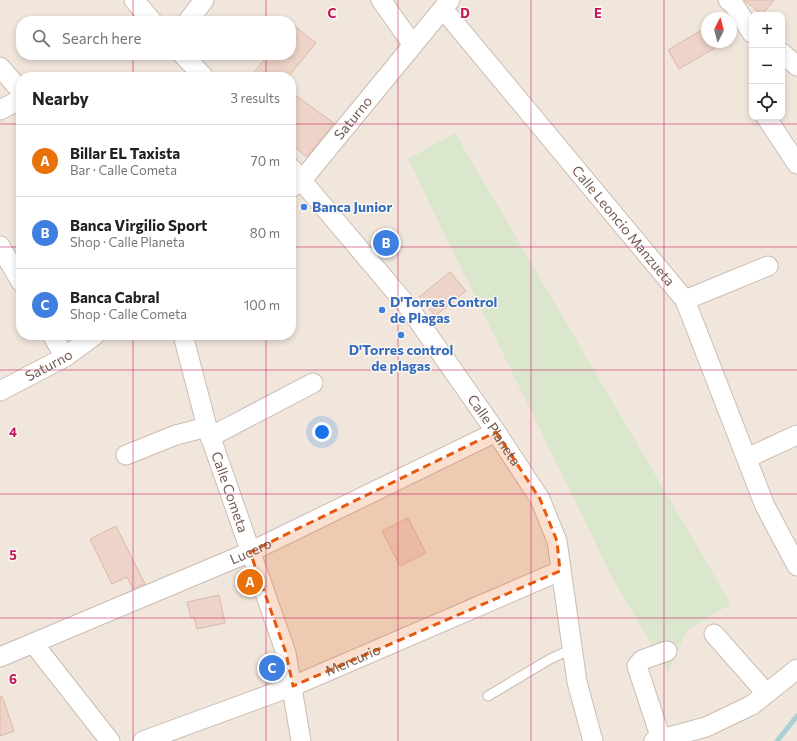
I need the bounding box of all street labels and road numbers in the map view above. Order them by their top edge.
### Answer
street label: Saturno [330,92,375,143]
street label: Calle Leoncio Manzueta [569,162,679,289]
street label: Saturno [22,345,76,384]
street label: Calle Planeta [464,391,525,469]
street label: Calle Cometa [208,449,252,535]
street label: Lucero [227,534,274,568]
street label: Mercurio [323,640,383,679]

